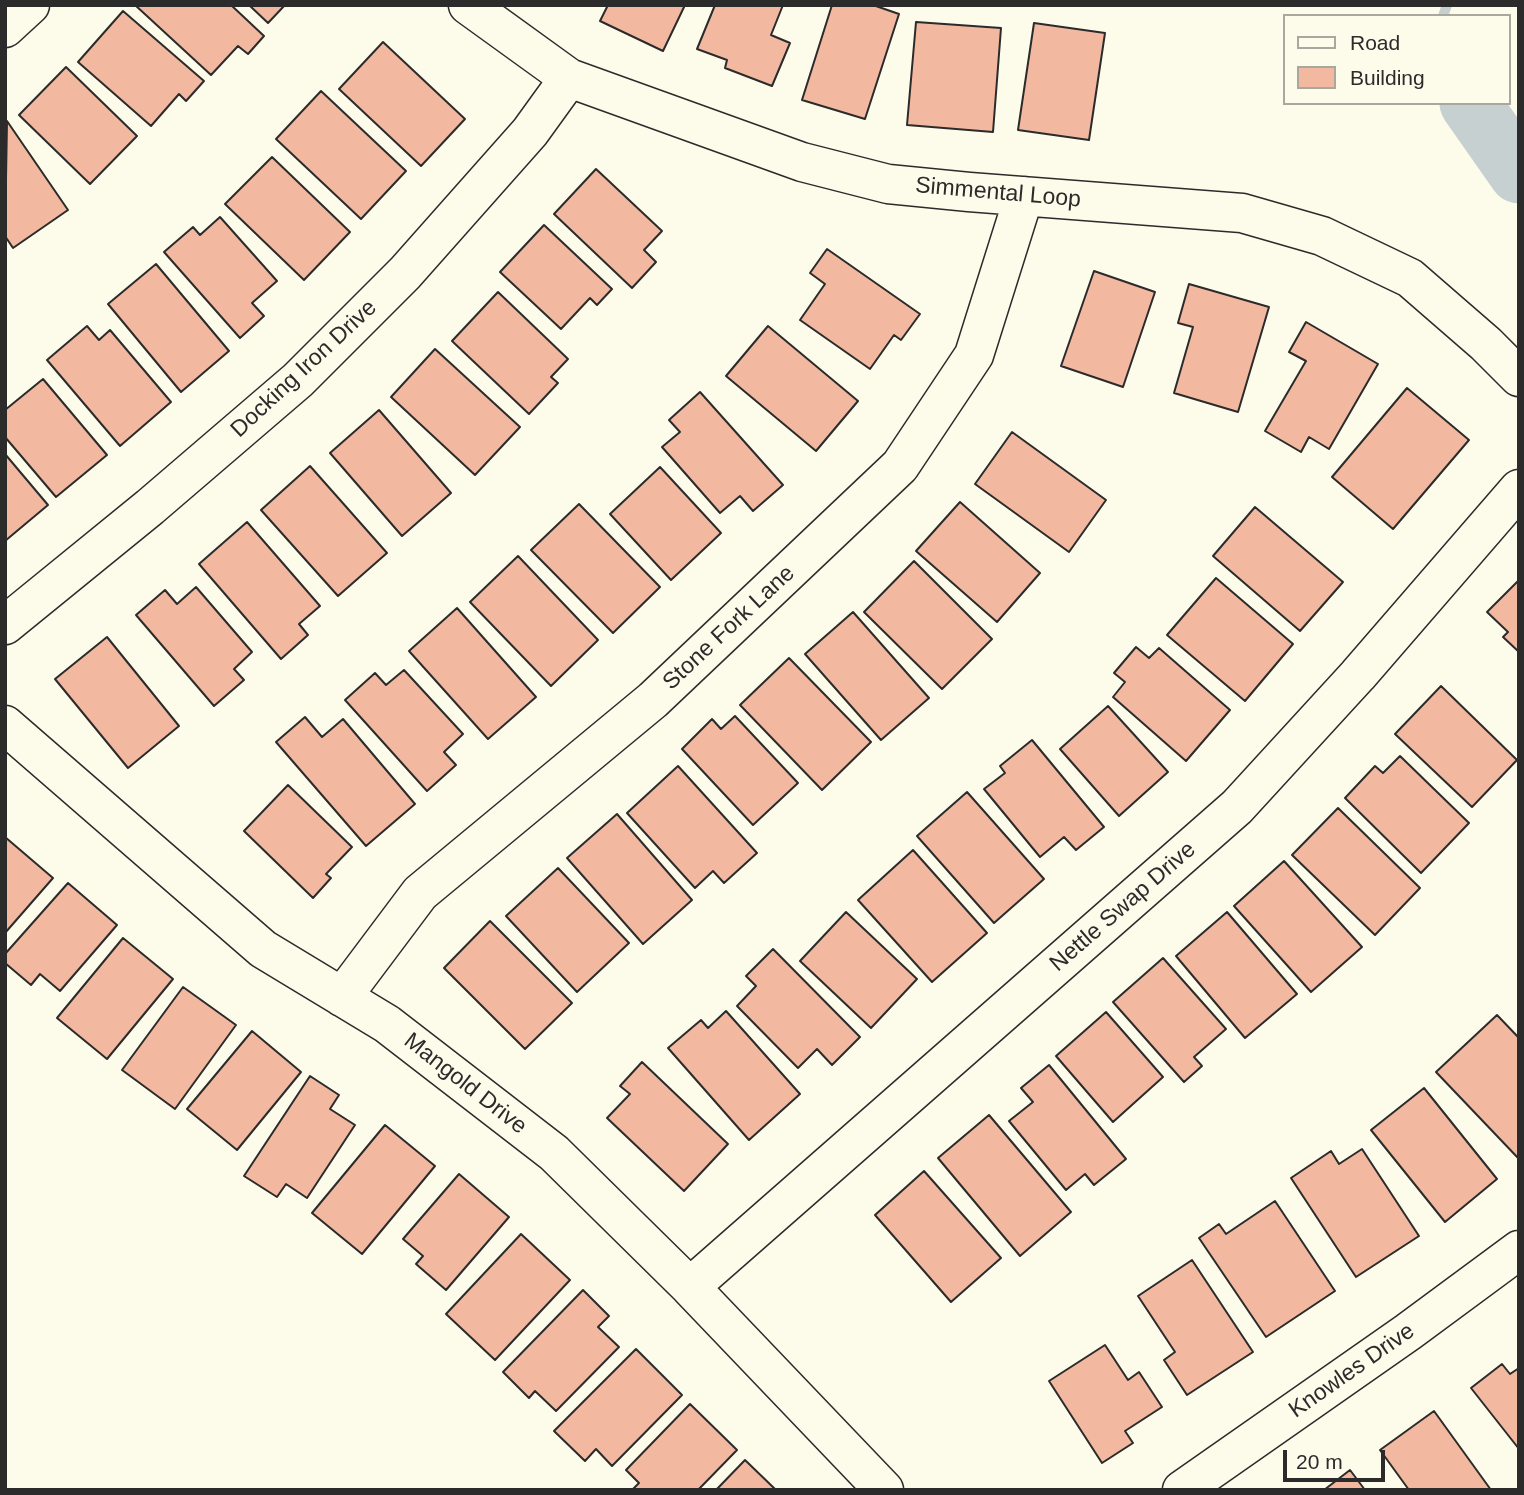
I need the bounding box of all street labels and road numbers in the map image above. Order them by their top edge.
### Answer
street label: Simmental Loop [914,172,1082,214]
street label: Docking Iron Drive [225,294,383,444]
street label: Stone Fork Lane [657,560,801,696]
street label: Nettle Swap Drive [1044,836,1202,978]
street label: Mangold Drive [398,1027,532,1141]
street label: Knowles Drive [1284,1318,1420,1424]

